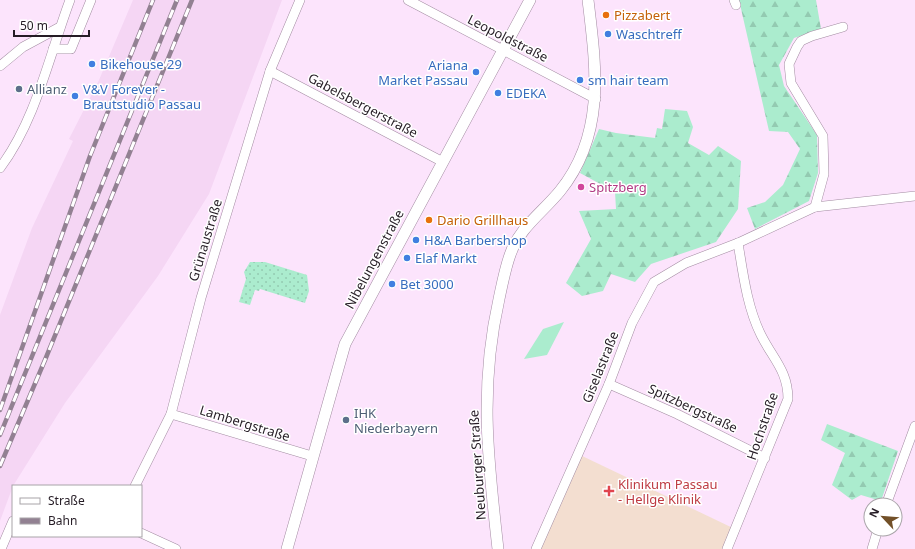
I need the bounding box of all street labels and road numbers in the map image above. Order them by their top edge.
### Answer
street label: Leopoldstraße [465,10,551,66]
street label: Gabelsbergerstraße [305,68,421,142]
street label: Grünaustraße [184,197,226,283]
street label: Nibelungenstraße [340,206,408,312]
street label: Giselastraße [577,328,623,406]
street label: Spitzbergstraße [645,379,741,437]
street label: Hochstraße [742,390,782,462]
street label: Lambergstraße [198,401,292,445]
street label: Neuburger Straße [464,409,490,521]

